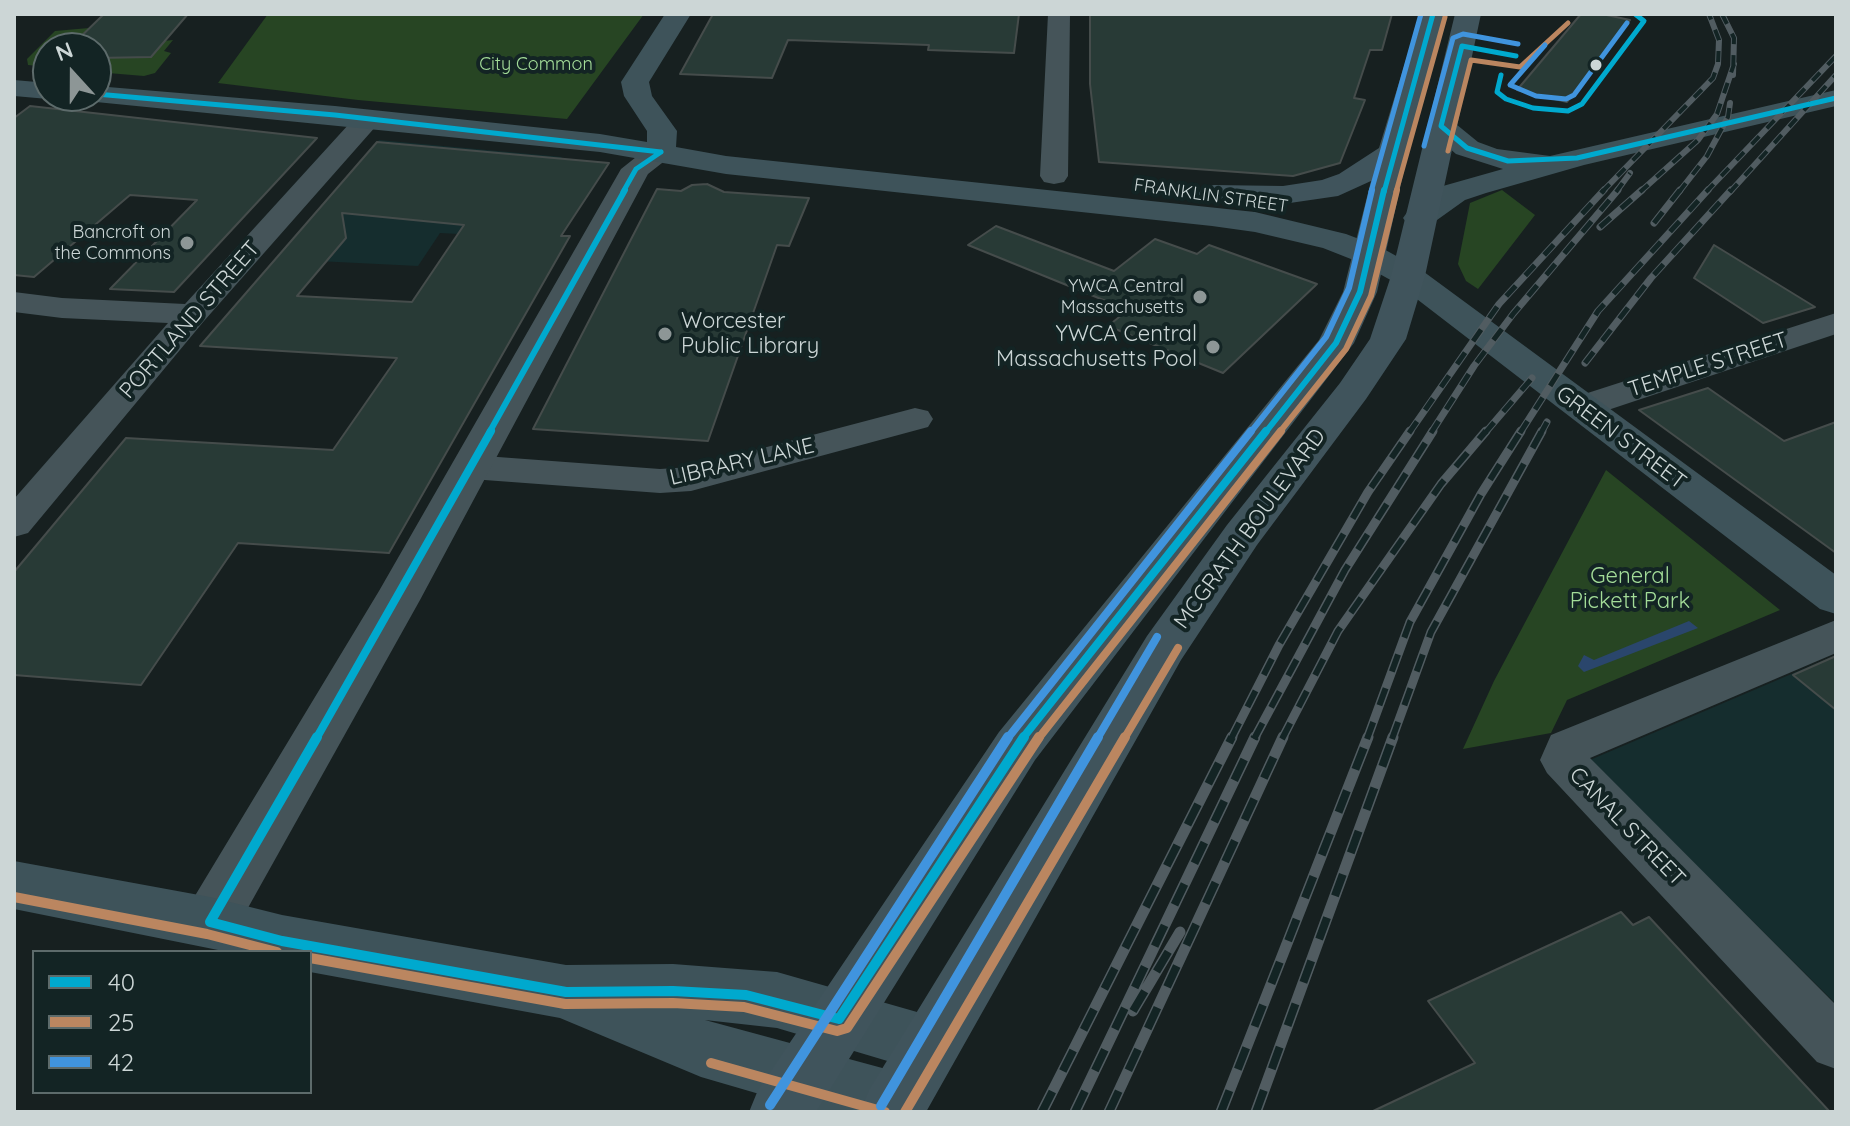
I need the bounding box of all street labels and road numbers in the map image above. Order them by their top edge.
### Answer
street label: FRANKLIN STREET [1132,174,1290,218]
street label: PORTLAND STREET [114,236,266,404]
street label: TEMPLE STREET [1625,327,1791,403]
street label: GREEN STREET [1551,381,1691,495]
street label: MCGRATH BOULEVARD [1169,424,1331,634]
street label: LIBRARY LANE [667,433,817,491]
street label: CANAL STREET [1564,762,1690,892]

